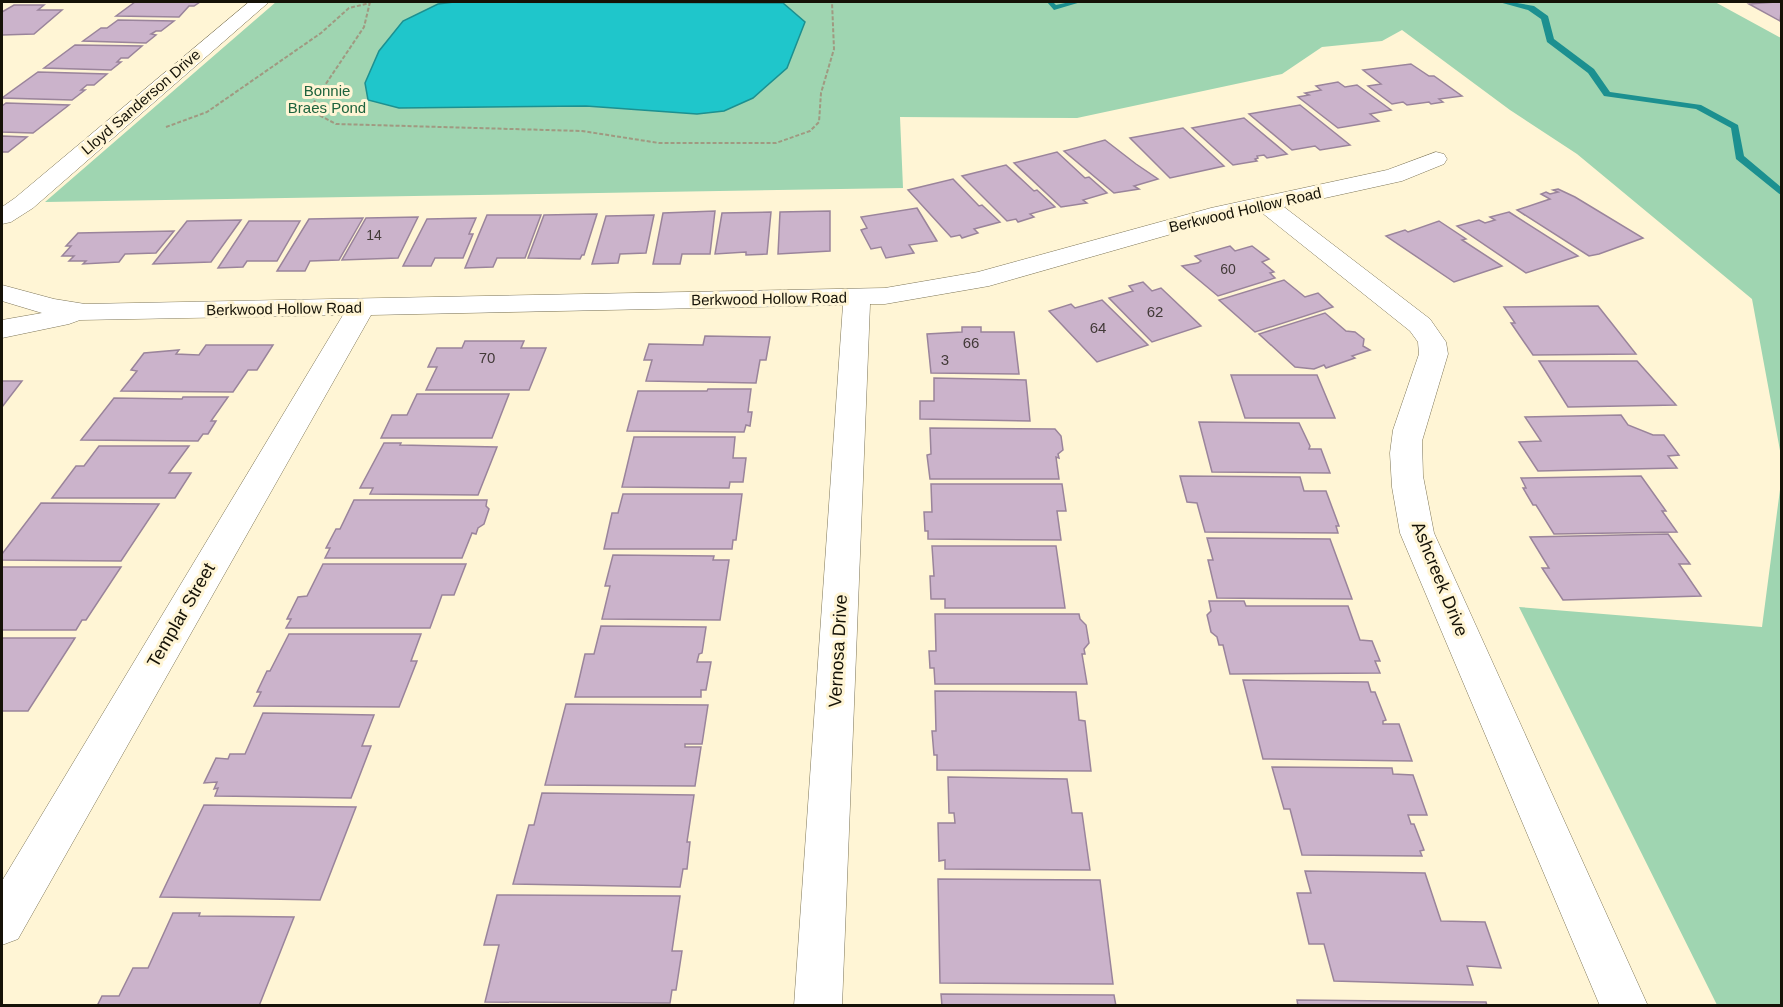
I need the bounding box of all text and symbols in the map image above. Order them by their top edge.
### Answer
street label: Lloyd Sanderson Drive [78,45,204,158]
park label: Bonnie Braes Pond [288,82,366,116]
street label: Berkwood Hollow Road [1167,184,1323,235]
house number: 14 [366,227,382,243]
house number: 60 [1220,261,1236,277]
street label: Berkwood Hollow Road [691,289,847,308]
street label: Berkwood Hollow Road [206,299,362,318]
house number: 62 [1147,303,1163,320]
house number: 64 [1090,319,1106,336]
house number: 66 [963,334,979,351]
house number: 70 [479,349,495,366]
house number: 3 [941,351,949,368]
street label: Ashcreek Drive [1408,519,1472,639]
street label: Templar Street [143,559,219,671]
street label: Vernosa Drive [825,594,851,708]

